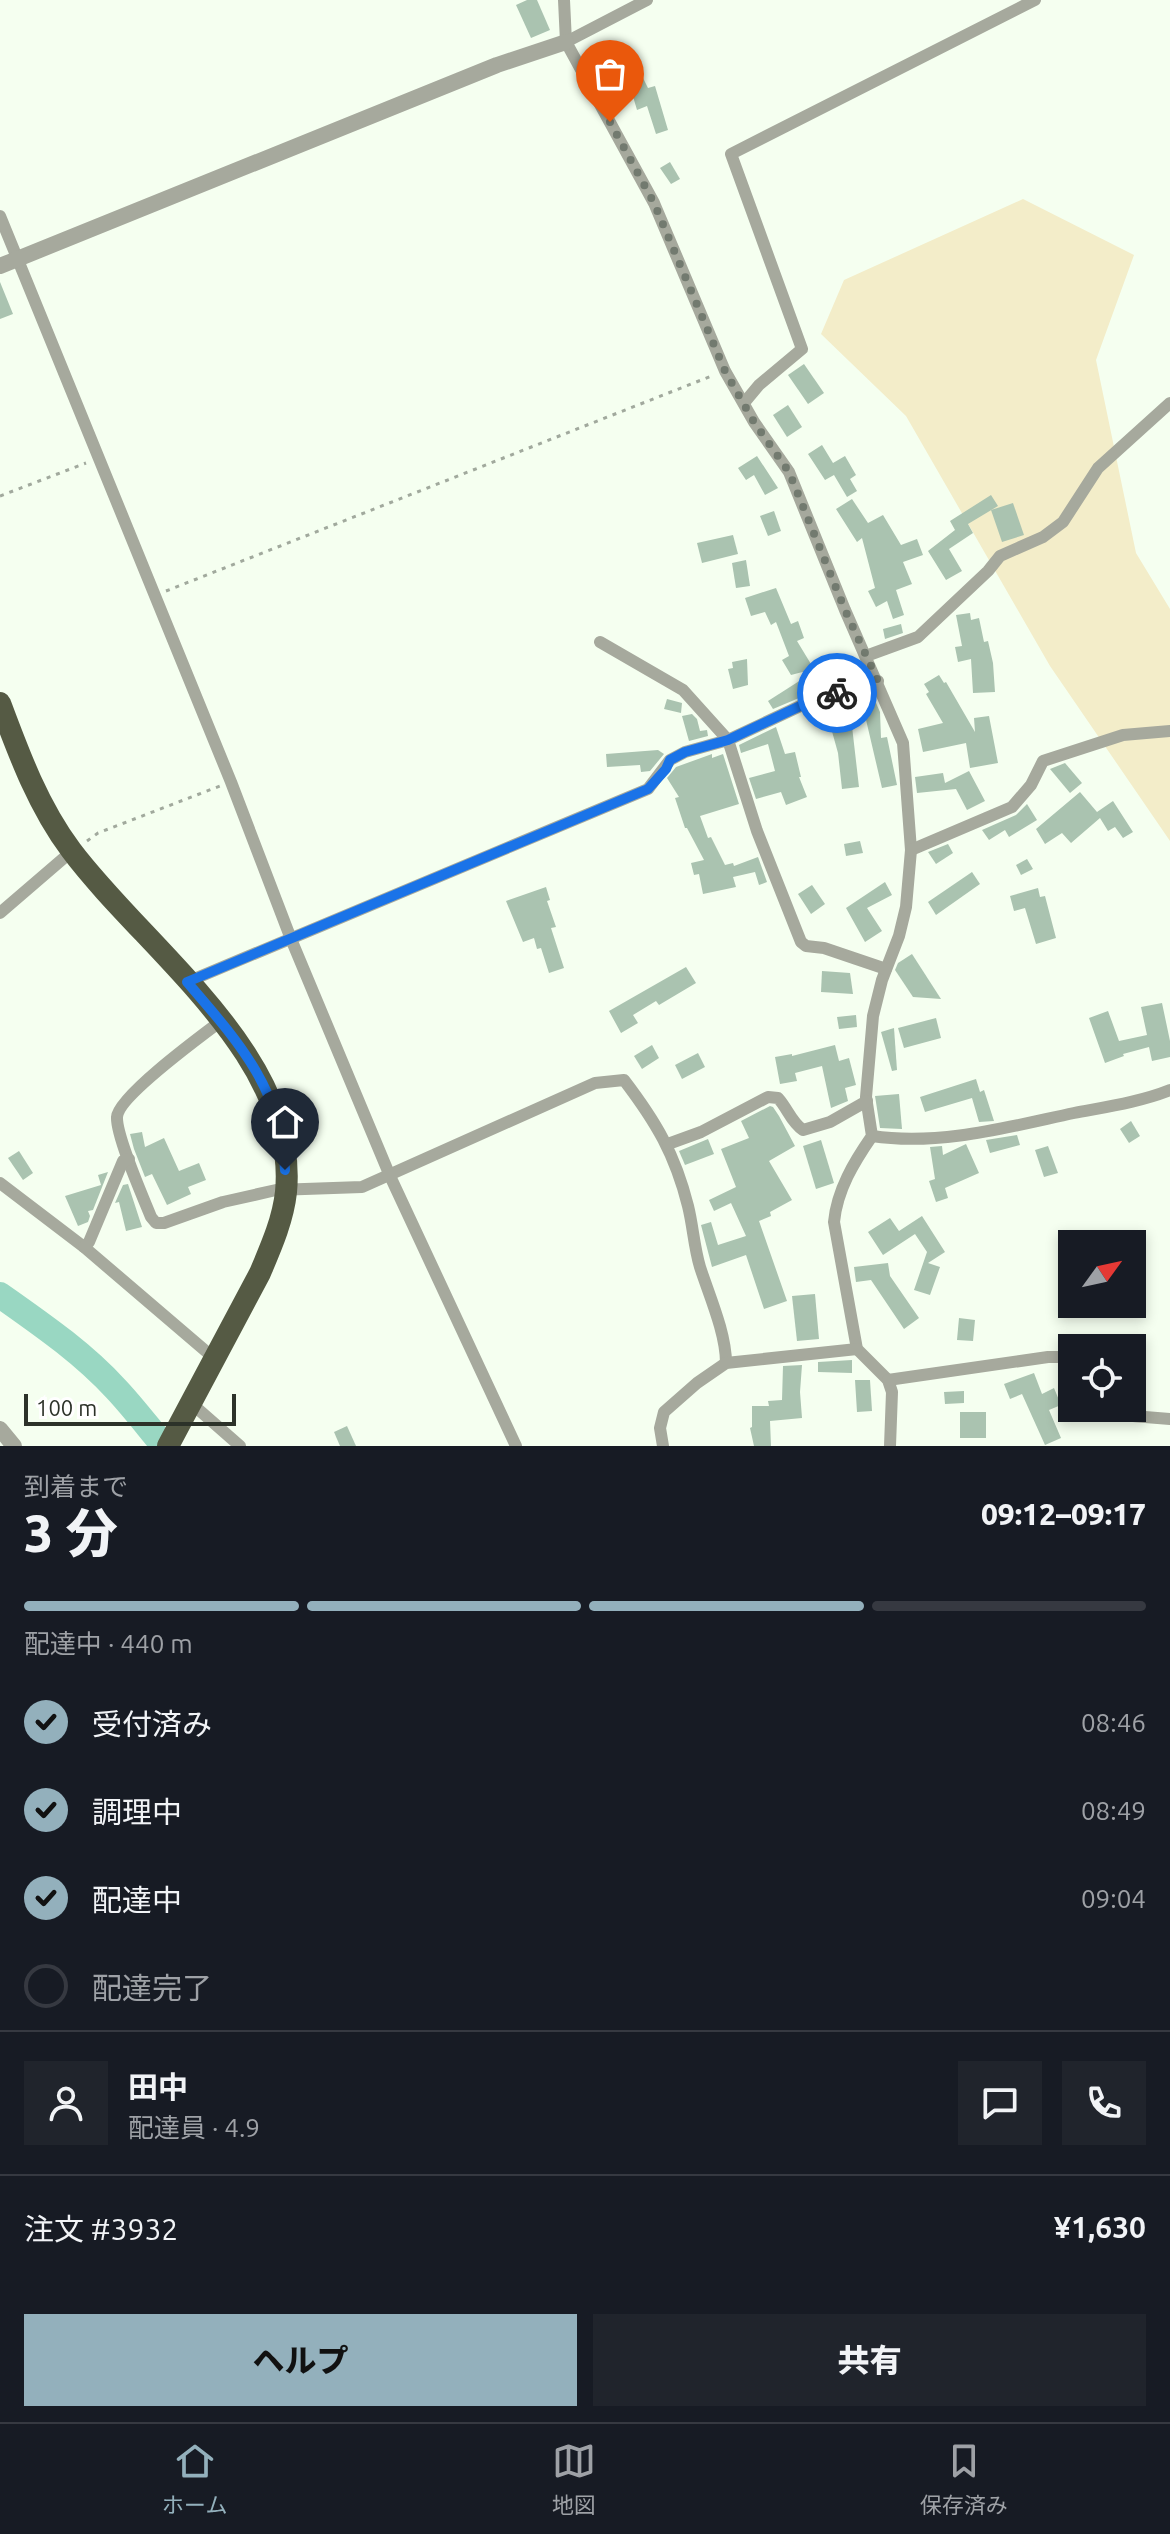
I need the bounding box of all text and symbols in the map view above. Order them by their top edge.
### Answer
pin [576,40,644,122]
icon: bag [588,52,632,96]
courier [797,653,877,733]
icon: bike [815,671,859,715]
pin [251,1088,319,1170]
icon: home [263,1100,307,1144]
north arrow [1058,1230,1146,1318]
map controls [1058,1230,1146,1422]
button: locate [1058,1334,1146,1422]
scale bar [24,1390,236,1426]
text: 100 m [36,1395,97,1420]
text: 到着まで [24,1472,128,1501]
text: 09:12–09:17 [981,1497,1146,1531]
text: 3 分 [24,1504,118,1562]
text: 配達中 · 440 m [24,1629,193,1658]
icon: check [24,1700,68,1744]
text: 受付済み [92,1707,212,1741]
text: 08:46 [1081,1708,1146,1737]
icon: check [24,1788,68,1832]
text: 調理中 [92,1795,182,1829]
text: 08:49 [1081,1796,1146,1825]
icon: check [24,1876,68,1920]
text: 配達中 [92,1883,182,1917]
text: 09:04 [1081,1884,1146,1913]
text: 配達完了 [92,1971,212,2005]
button: person [24,2061,108,2145]
button: chat [958,2061,1042,2145]
button: phone [1062,2061,1146,2145]
text: 田中 [128,2070,188,2104]
text: 配達員 · 4.9 [128,2113,260,2142]
text: ¥1,630 [1054,2210,1146,2244]
text: 注文 #3932 [24,2212,178,2246]
button: ヘルプ [24,2314,577,2406]
button: 共有 [593,2314,1146,2406]
tab: ホーム [162,2439,227,2519]
tab: 地図 [552,2439,596,2519]
tab: 保存済み [920,2439,1008,2519]

